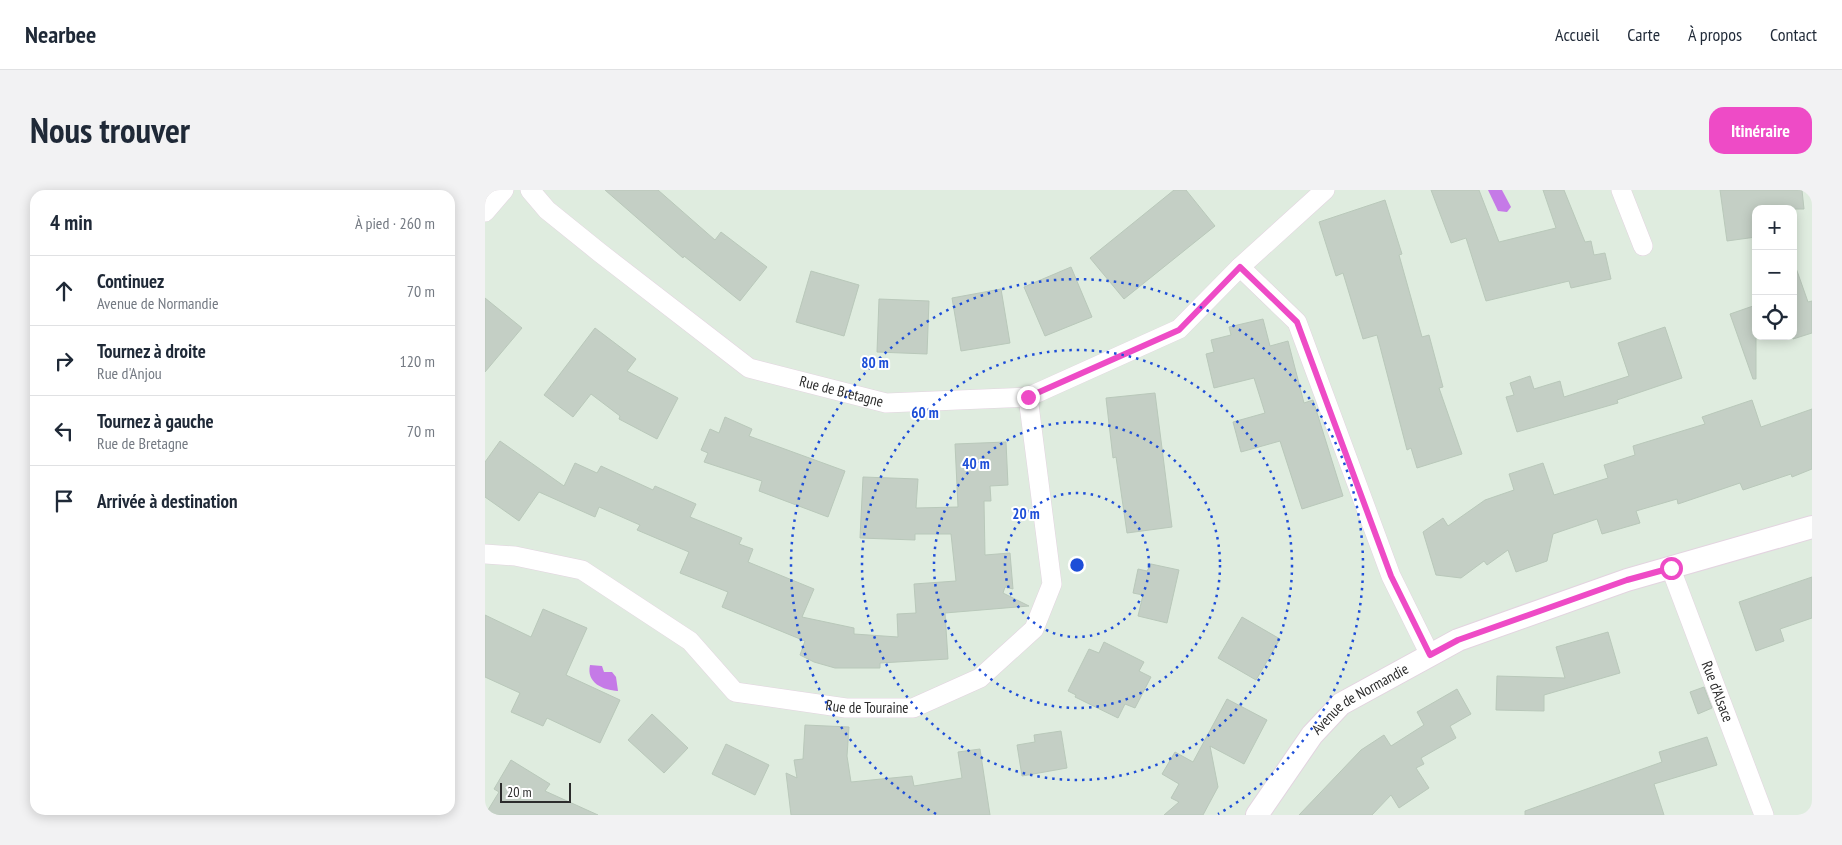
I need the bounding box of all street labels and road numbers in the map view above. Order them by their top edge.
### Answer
street label: Rue de Bretagne [798,371,885,411]
street label: Rue d'Alsace [1698,658,1738,725]
street label: Avenue de Normandie [1307,659,1412,738]
street label: Rue de Touraine [825,695,909,717]

